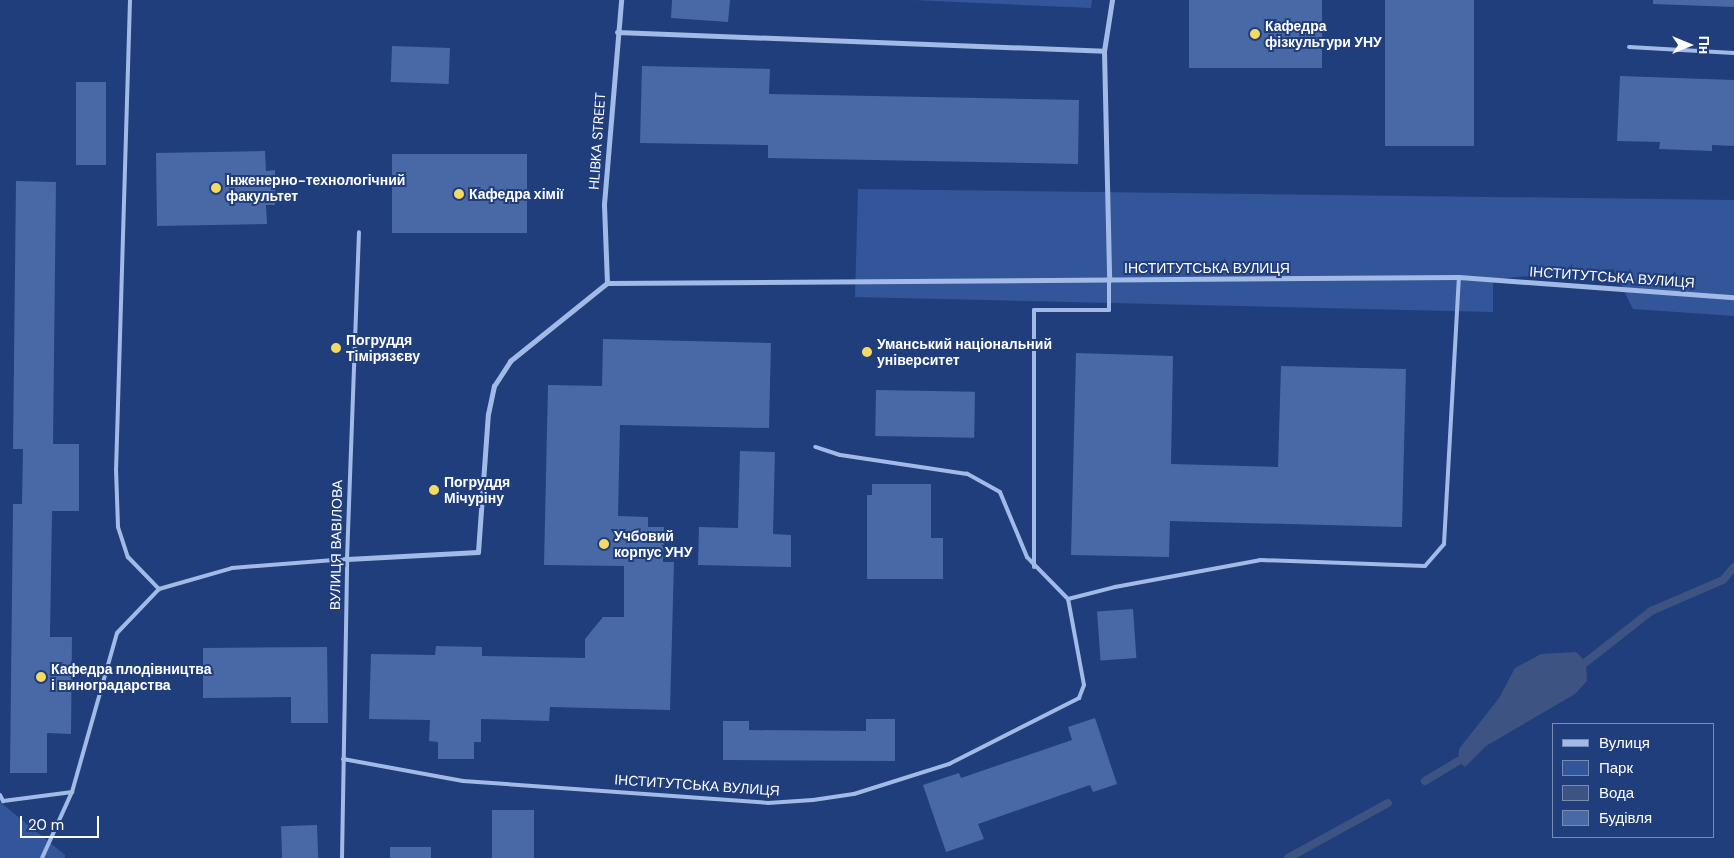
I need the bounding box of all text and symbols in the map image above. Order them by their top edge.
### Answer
place label: Кафедра фізкультури УНУ [1265,18,1382,50]
north arrow [1664,20,1714,70]
marker: Кафедра фізкультури УНУ [1249,28,1261,40]
text: Пн [1695,36,1713,54]
street label: HLIBKA STREET [585,92,609,190]
place label: Інженерно-технологічний факультет [226,172,405,204]
marker: Інженерно-технологічний факультет [210,182,222,194]
place label: Кафедра хімії [469,186,564,202]
marker: Кафедра хімії [453,188,465,200]
street label: ІНСТИТУТСЬКА ВУЛИЦЯ [1124,260,1290,276]
street label: ІНСТИТУТСЬКА ВУЛИЦЯ [1529,263,1695,291]
place label: Погруддя Тімірязєву [346,332,420,364]
place label: Уманський національний університет [877,336,1052,368]
marker: Погруддя Тімірязєву [330,342,342,354]
marker: Уманський національний університет [861,346,873,358]
place label: Погруддя Мічуріну [444,474,510,507]
street label: ВУЛИЦЯ ВАВІЛОВА [326,480,346,610]
marker: Погруддя Мічуріну [428,484,440,496]
place label: Учбовий корпус УНУ [614,528,692,560]
marker: Учбовий корпус УНУ [598,538,610,550]
place label: Кафедра плодівництва і виноградарства [51,661,212,694]
marker: Кафедра плодівництва і виноградарства [35,671,47,683]
legend [1552,723,1714,838]
text: Вулиця [1599,733,1650,753]
text: Парк [1599,758,1633,778]
street label: ІНСТИТУТСЬКА ВУЛИЦЯ [614,771,780,799]
text: Вода [1599,783,1634,803]
scale bar [22,806,101,838]
text: Будівля [1599,808,1652,828]
text: 20 m [28,815,64,835]

